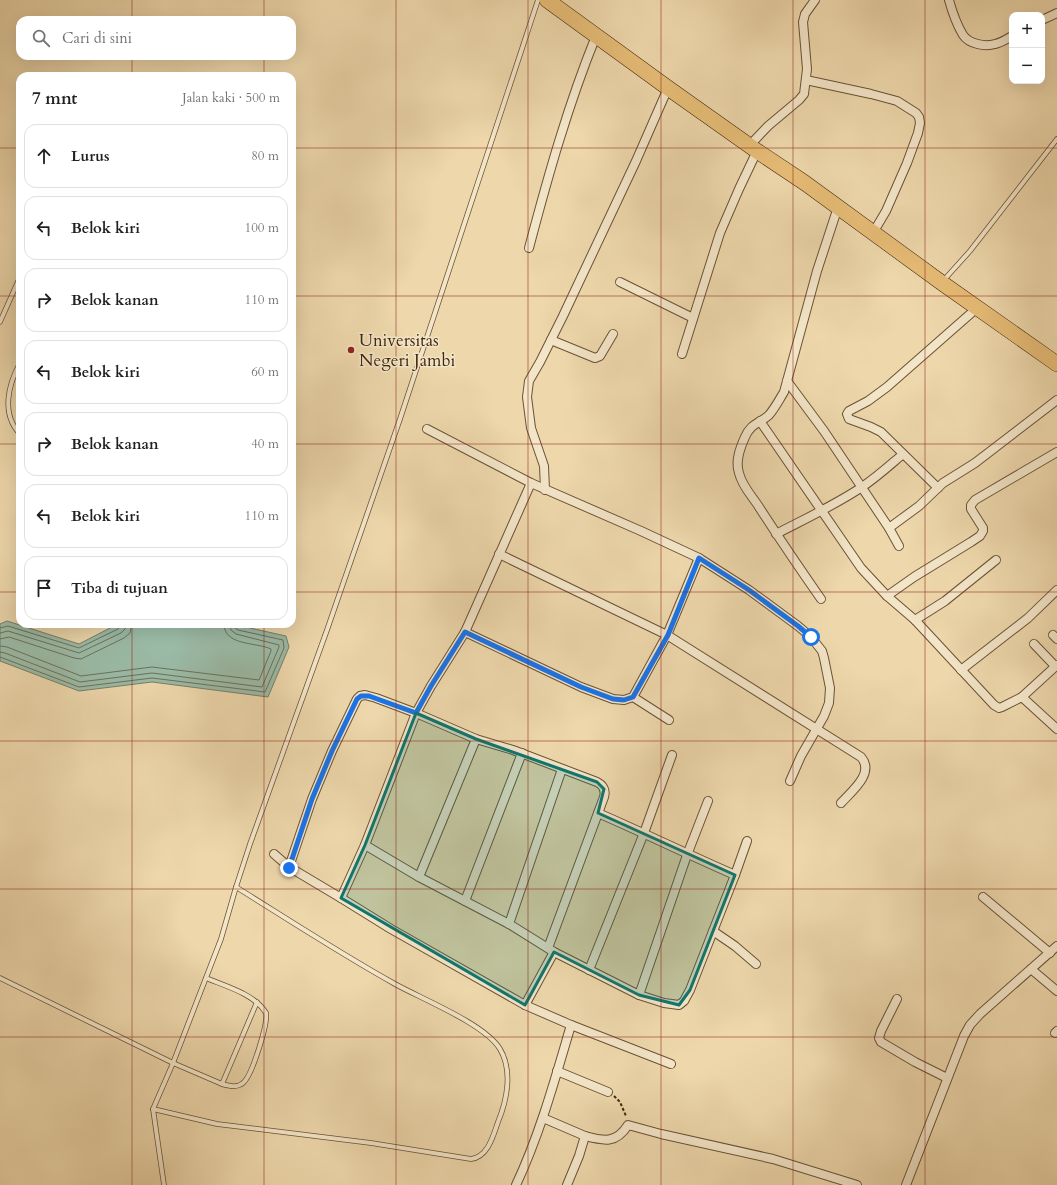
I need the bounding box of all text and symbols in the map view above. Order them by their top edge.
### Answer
map controls [1009,12,1045,84]
button: + [1009,12,1045,48]
search box [16,16,296,60]
icon: search [30,27,52,49]
text: Cari di sini [62,28,132,48]
button: − [1009,48,1045,84]
text: 7 mnt [32,87,77,110]
text: Jalan kaki · 500 m [182,89,280,107]
icon: ahead [33,145,55,167]
text: Lurus [71,146,110,166]
text: 80 m [251,147,279,165]
icon: left [33,217,55,239]
text: Belok kiri [71,218,140,238]
text: 100 m [245,219,279,237]
icon: right [33,289,55,311]
text: Belok kanan [71,290,159,310]
text: 110 m [245,291,279,309]
place label: Universitas Negeri Jambi [359,329,456,372]
marker: Universitas Negeri Jambi [346,345,356,355]
icon: left [33,361,55,383]
text: Belok kiri [71,362,140,382]
text: 60 m [251,363,279,381]
icon: right [33,433,55,455]
text: Belok kanan [71,434,159,454]
text: 40 m [251,435,279,453]
icon: left [33,505,55,527]
text: Belok kiri [71,506,140,526]
text: 110 m [245,507,279,525]
icon: arrive [33,577,55,599]
text: Tiba di tujuan [71,578,168,598]
route start [802,628,820,646]
route end [280,859,298,877]

